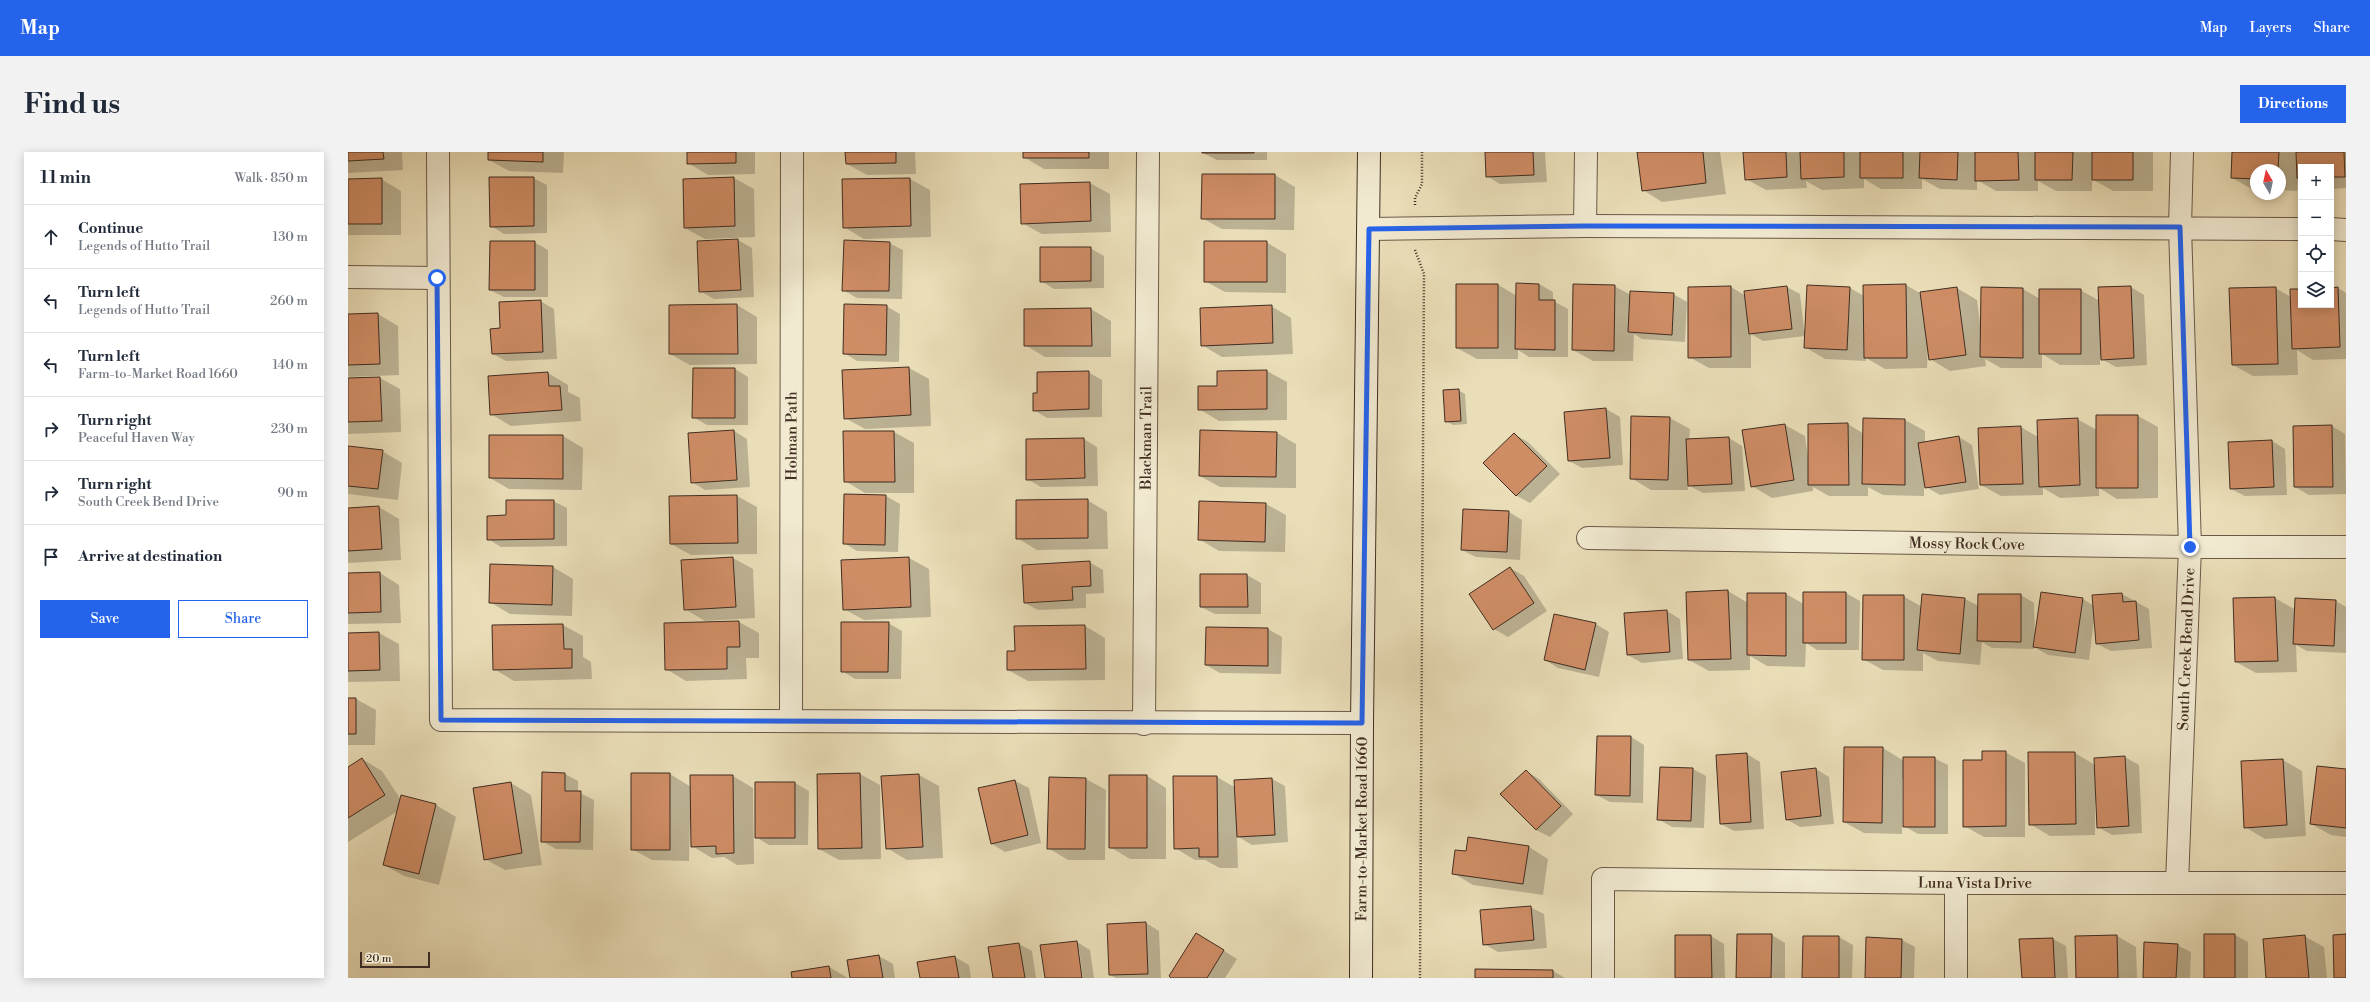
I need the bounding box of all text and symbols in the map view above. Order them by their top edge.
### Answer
text: Map [20,16,60,40]
text: Map [2200,19,2227,37]
text: Layers [2249,19,2292,37]
text: Share [2314,19,2350,37]
button: Directions [2240,85,2346,123]
text: Find us [24,87,120,122]
north arrow [2250,164,2286,200]
map controls [2298,164,2334,308]
button: + [2298,164,2334,200]
text: 11 min [40,167,91,189]
text: Walk · 850 m [234,170,308,186]
button: − [2298,200,2334,236]
text: Continue [78,219,143,238]
icon: ahead [40,226,62,248]
text: 130 m [273,229,308,245]
button: locate [2298,236,2334,272]
text: Legends of Hutto Trail [78,238,210,254]
route start [428,269,446,287]
button: layers [2298,272,2334,308]
text: Turn left [78,283,140,302]
icon: left [40,290,62,312]
text: 260 m [270,293,308,309]
text: Legends of Hutto Trail [78,302,210,318]
text: Turn left [78,347,140,366]
icon: left [40,354,62,376]
text: 140 m [272,357,308,373]
text: Farm-to-Market Road 1660 [78,366,238,382]
street label: Blackman Trail [1136,385,1156,491]
street label: Holman Path [782,391,801,481]
text: Turn right [78,411,152,430]
icon: right [40,418,62,440]
text: 230 m [271,421,308,437]
text: Peaceful Haven Way [78,430,195,446]
text: Turn right [78,475,152,494]
icon: right [40,482,62,504]
text: 90 m [277,485,308,501]
text: South Creek Bend Drive [78,494,219,510]
street label: Mossy Rock Cove [1909,533,2025,554]
route end [2181,538,2199,556]
icon: arrive [40,546,62,568]
text: Arrive at destination [78,547,222,566]
street label: South Creek Bend Drive [2173,567,2199,731]
button: Save [40,600,170,638]
button: Share [178,600,308,638]
street label: Farm-to-Market Road 1660 [1352,737,1371,921]
street label: Luna Vista Drive [1918,873,2032,893]
scale bar [360,950,430,969]
text: 20 m [366,952,391,966]

